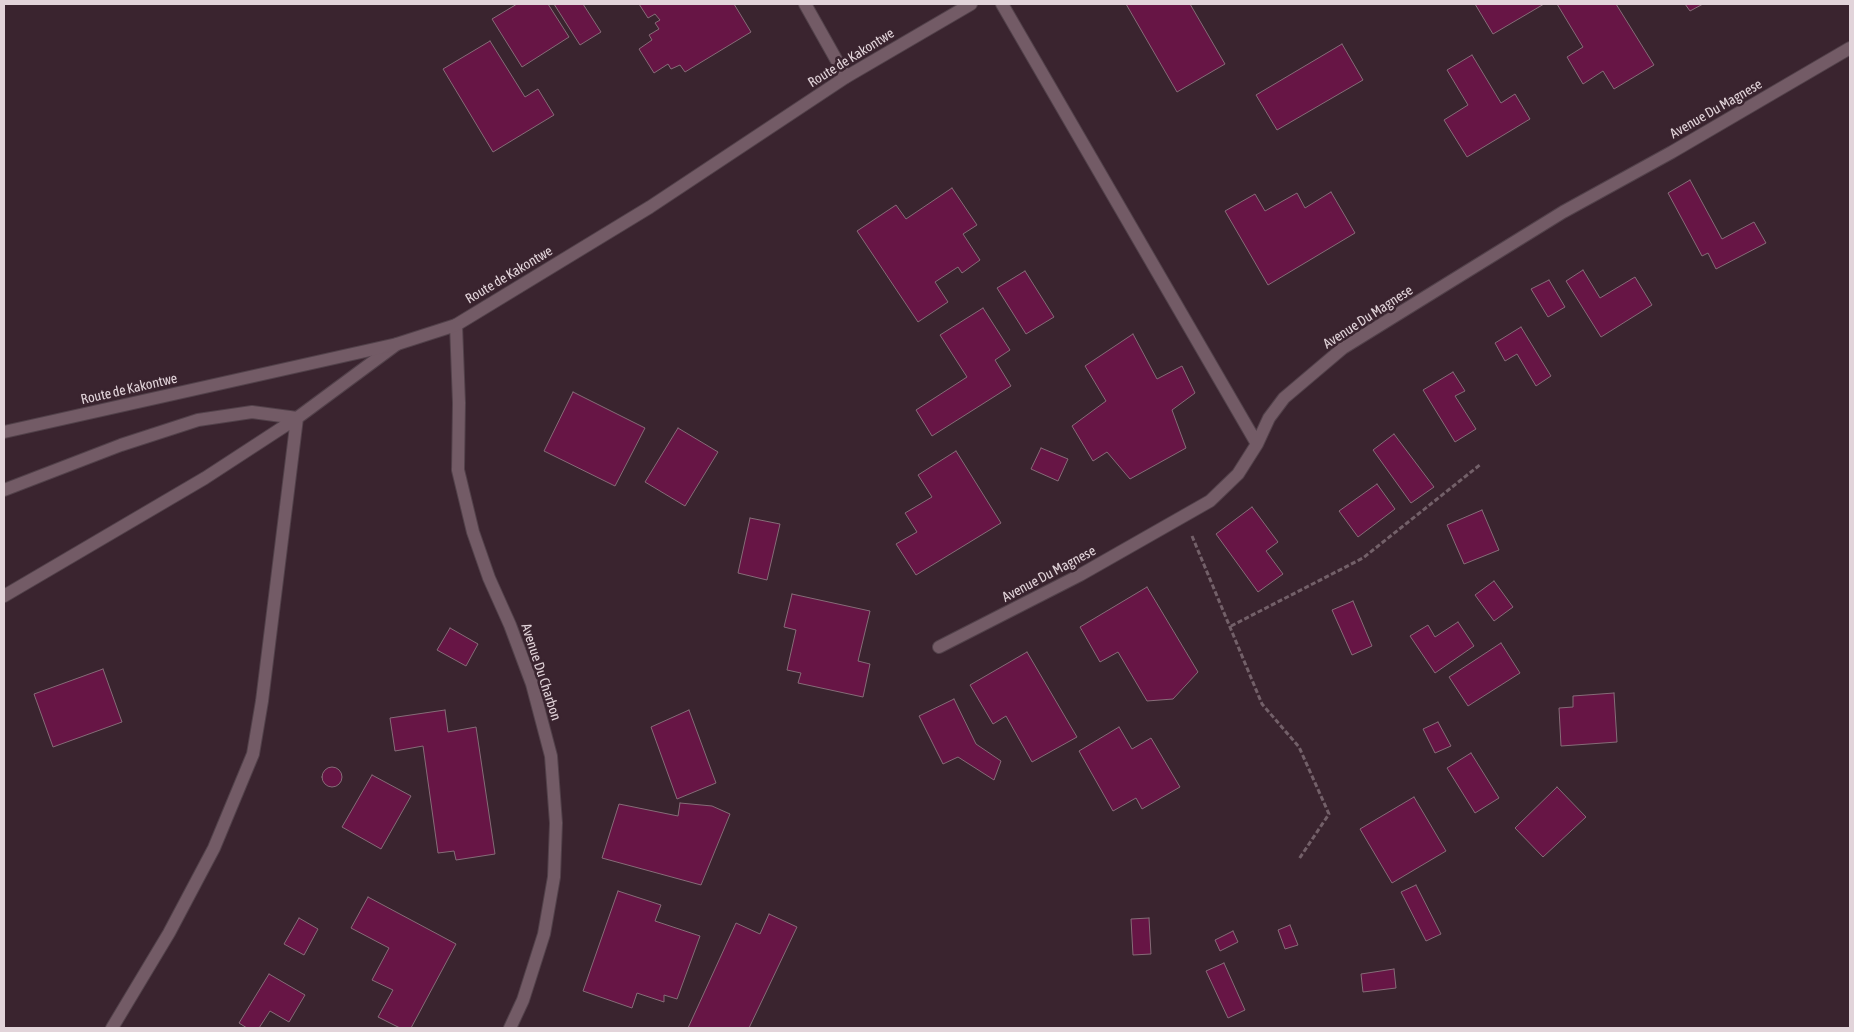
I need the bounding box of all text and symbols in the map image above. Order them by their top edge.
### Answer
street label: Route de Kakontwe [805,25,897,91]
street label: Avenue Du Magnese [1667,76,1765,142]
street label: Route de Kakontwe [463,242,555,308]
street label: Avenue Du Magnese [1320,282,1416,352]
street label: Route de Kakontwe [79,370,179,408]
street label: Avenue Du Magnese [999,542,1099,606]
street label: Avenue Du Charbon [517,621,565,723]

